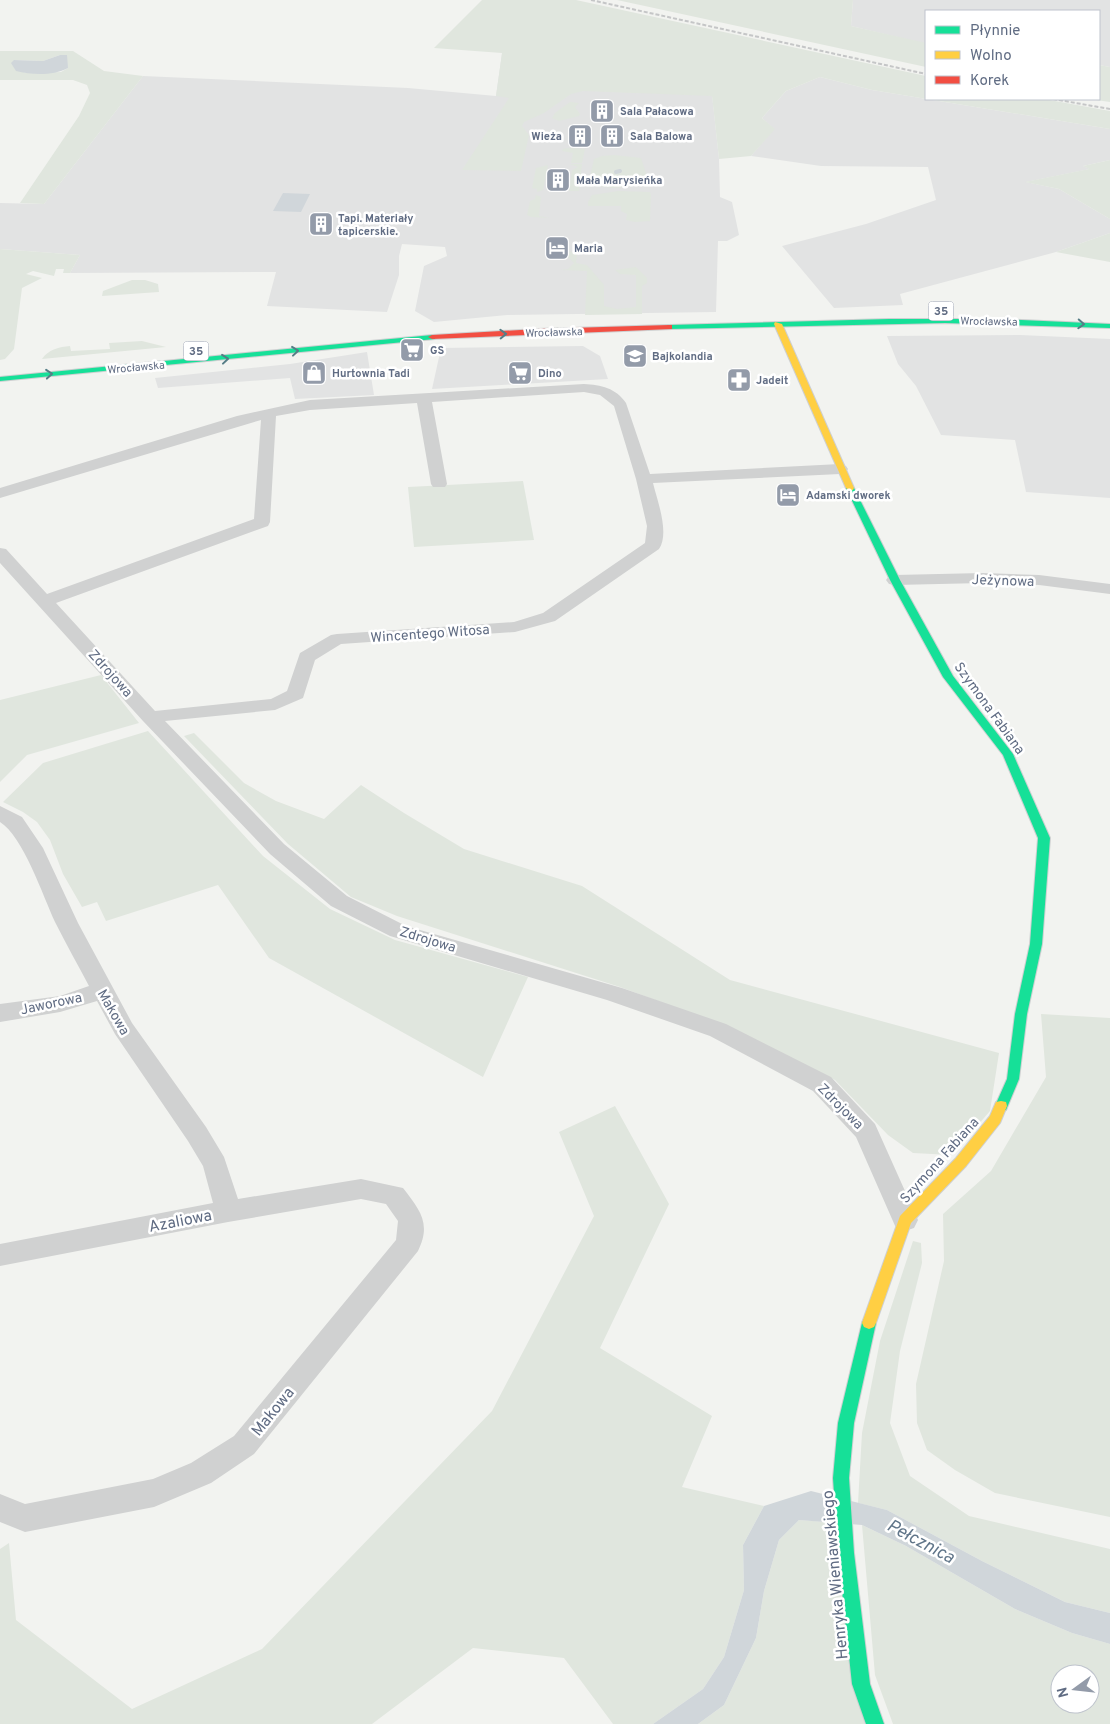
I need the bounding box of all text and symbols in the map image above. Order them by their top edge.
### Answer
legend [925,10,1100,100]
text: Płynnie [970,22,1020,41]
text: Wolno [970,47,1012,66]
text: Korek [970,72,1009,91]
building icon: Sala Pałacowa [589,98,615,124]
place label: Sala Pałacowa [620,105,694,119]
building icon: Wieża [567,123,593,149]
building icon: Sala Balowa [599,123,625,149]
place label: Wieża [531,130,562,144]
place label: Sala Balowa [630,130,692,144]
building icon: Mała Marysieńka [545,167,571,193]
place label: Mała Marysieńka [576,174,662,188]
building icon: Tapi. Materiały tapicerskie. [308,211,334,237]
place label: Tapi. Materiały tapicerskie. [338,212,414,239]
hotel icon: Maria [544,235,570,261]
place label: Maria [574,242,603,256]
road number: 35 [928,302,954,321]
street label: Wrocławska [960,315,1018,330]
one-way arrow [1077,319,1085,330]
street label: Wrocławska [525,325,583,341]
one-way arrow [500,329,507,339]
supermarket icon: GS [399,337,425,363]
road number: 35 [184,342,208,361]
school or university icon: Bajkolandia [622,343,648,369]
place label: GS [430,344,444,358]
one-way arrow [292,346,300,357]
place label: Bajkolandia [652,350,713,364]
one-way arrow [222,353,230,364]
street label: Wrocławska [107,359,165,377]
shop icon: Hurtownia Tadi [301,360,327,386]
supermarket icon: Dino [507,360,533,386]
place label: Hurtownia Tadi [332,367,410,381]
place label: Dino [538,367,562,381]
pharmacy icon: Jadeit [726,367,752,393]
one-way arrow [45,369,53,380]
place label: Jadeit [756,374,788,388]
hotel icon: Adamski dworek [775,482,801,508]
place label: Adamski dworek [806,489,891,503]
street label: Jeżynowa [971,572,1035,591]
street label: Wincentego Witosa [370,622,490,647]
street label: Zdrojowa [84,647,136,701]
street label: Szymona Fabiana [950,660,1028,758]
street label: Zdrojowa [397,924,458,957]
street label: Makowa [93,987,133,1039]
street label: Jaworowa [19,990,84,1019]
street label: Zdrojowa [813,1081,866,1134]
street label: Szymona Fabiana [897,1115,983,1207]
street label: Azaliowa [147,1206,214,1238]
street label: Makowa [248,1384,299,1441]
street label: Henryka Wieniawskiego [819,1489,853,1660]
water label: Pełcznica [883,1515,959,1570]
north arrow [1050,1664,1100,1714]
text: N [1054,1685,1073,1699]

